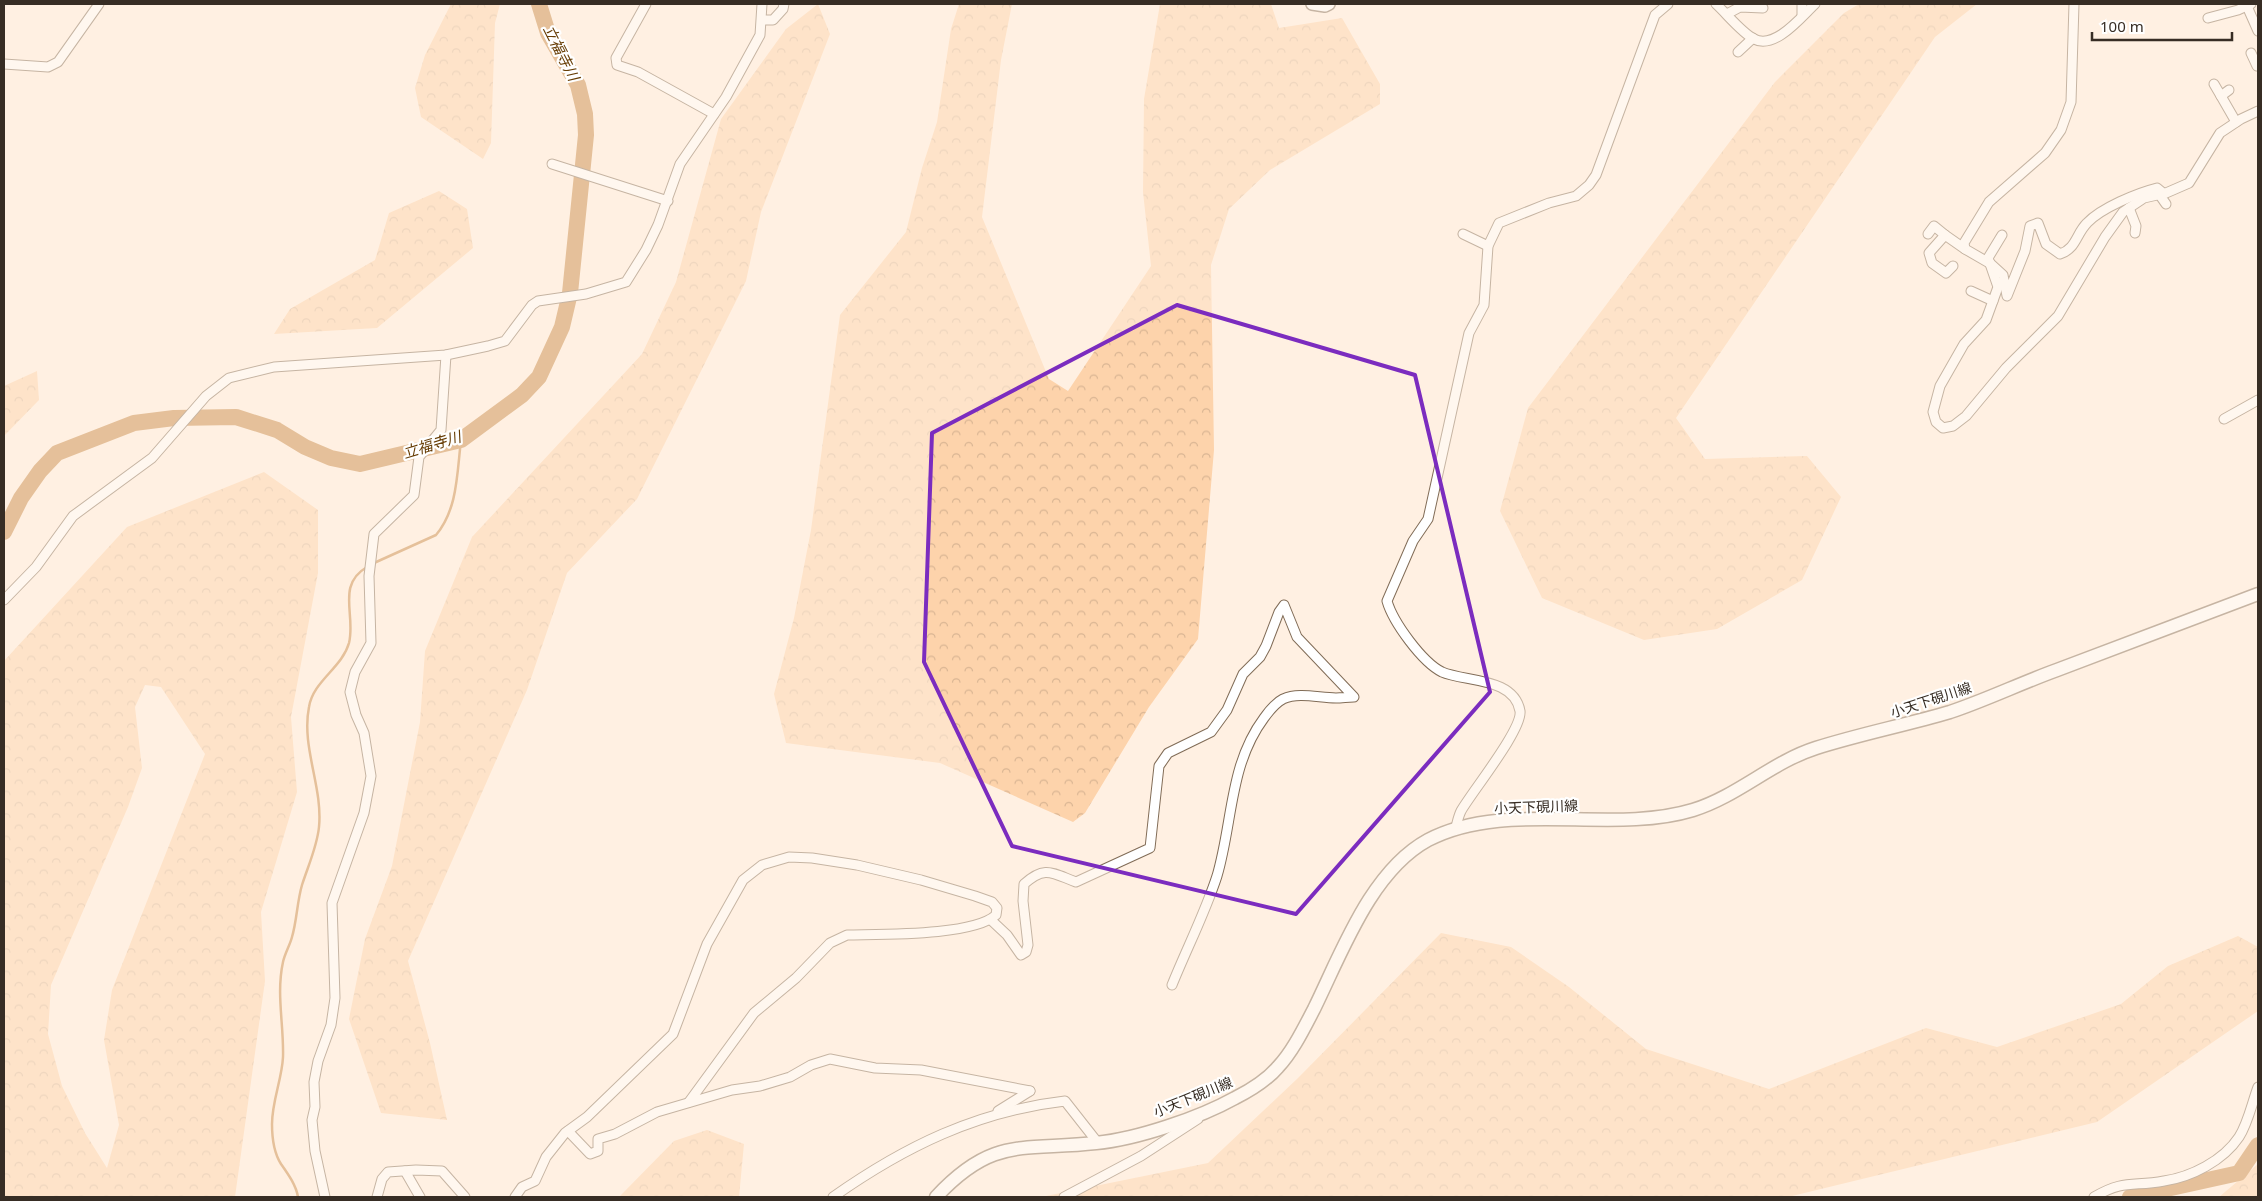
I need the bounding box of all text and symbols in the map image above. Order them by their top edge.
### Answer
scale bar [2092,10,2232,42]
text: 100 m [2100,16,2144,36]
water label: 立福寺川 [539,21,585,86]
water label: 立福寺川 [400,425,465,462]
street label: 小天下硯川線 [1888,678,1974,722]
street label: 小天下硯川線 [1494,796,1578,817]
street label: 小天下硯川線 [1150,1072,1235,1121]

